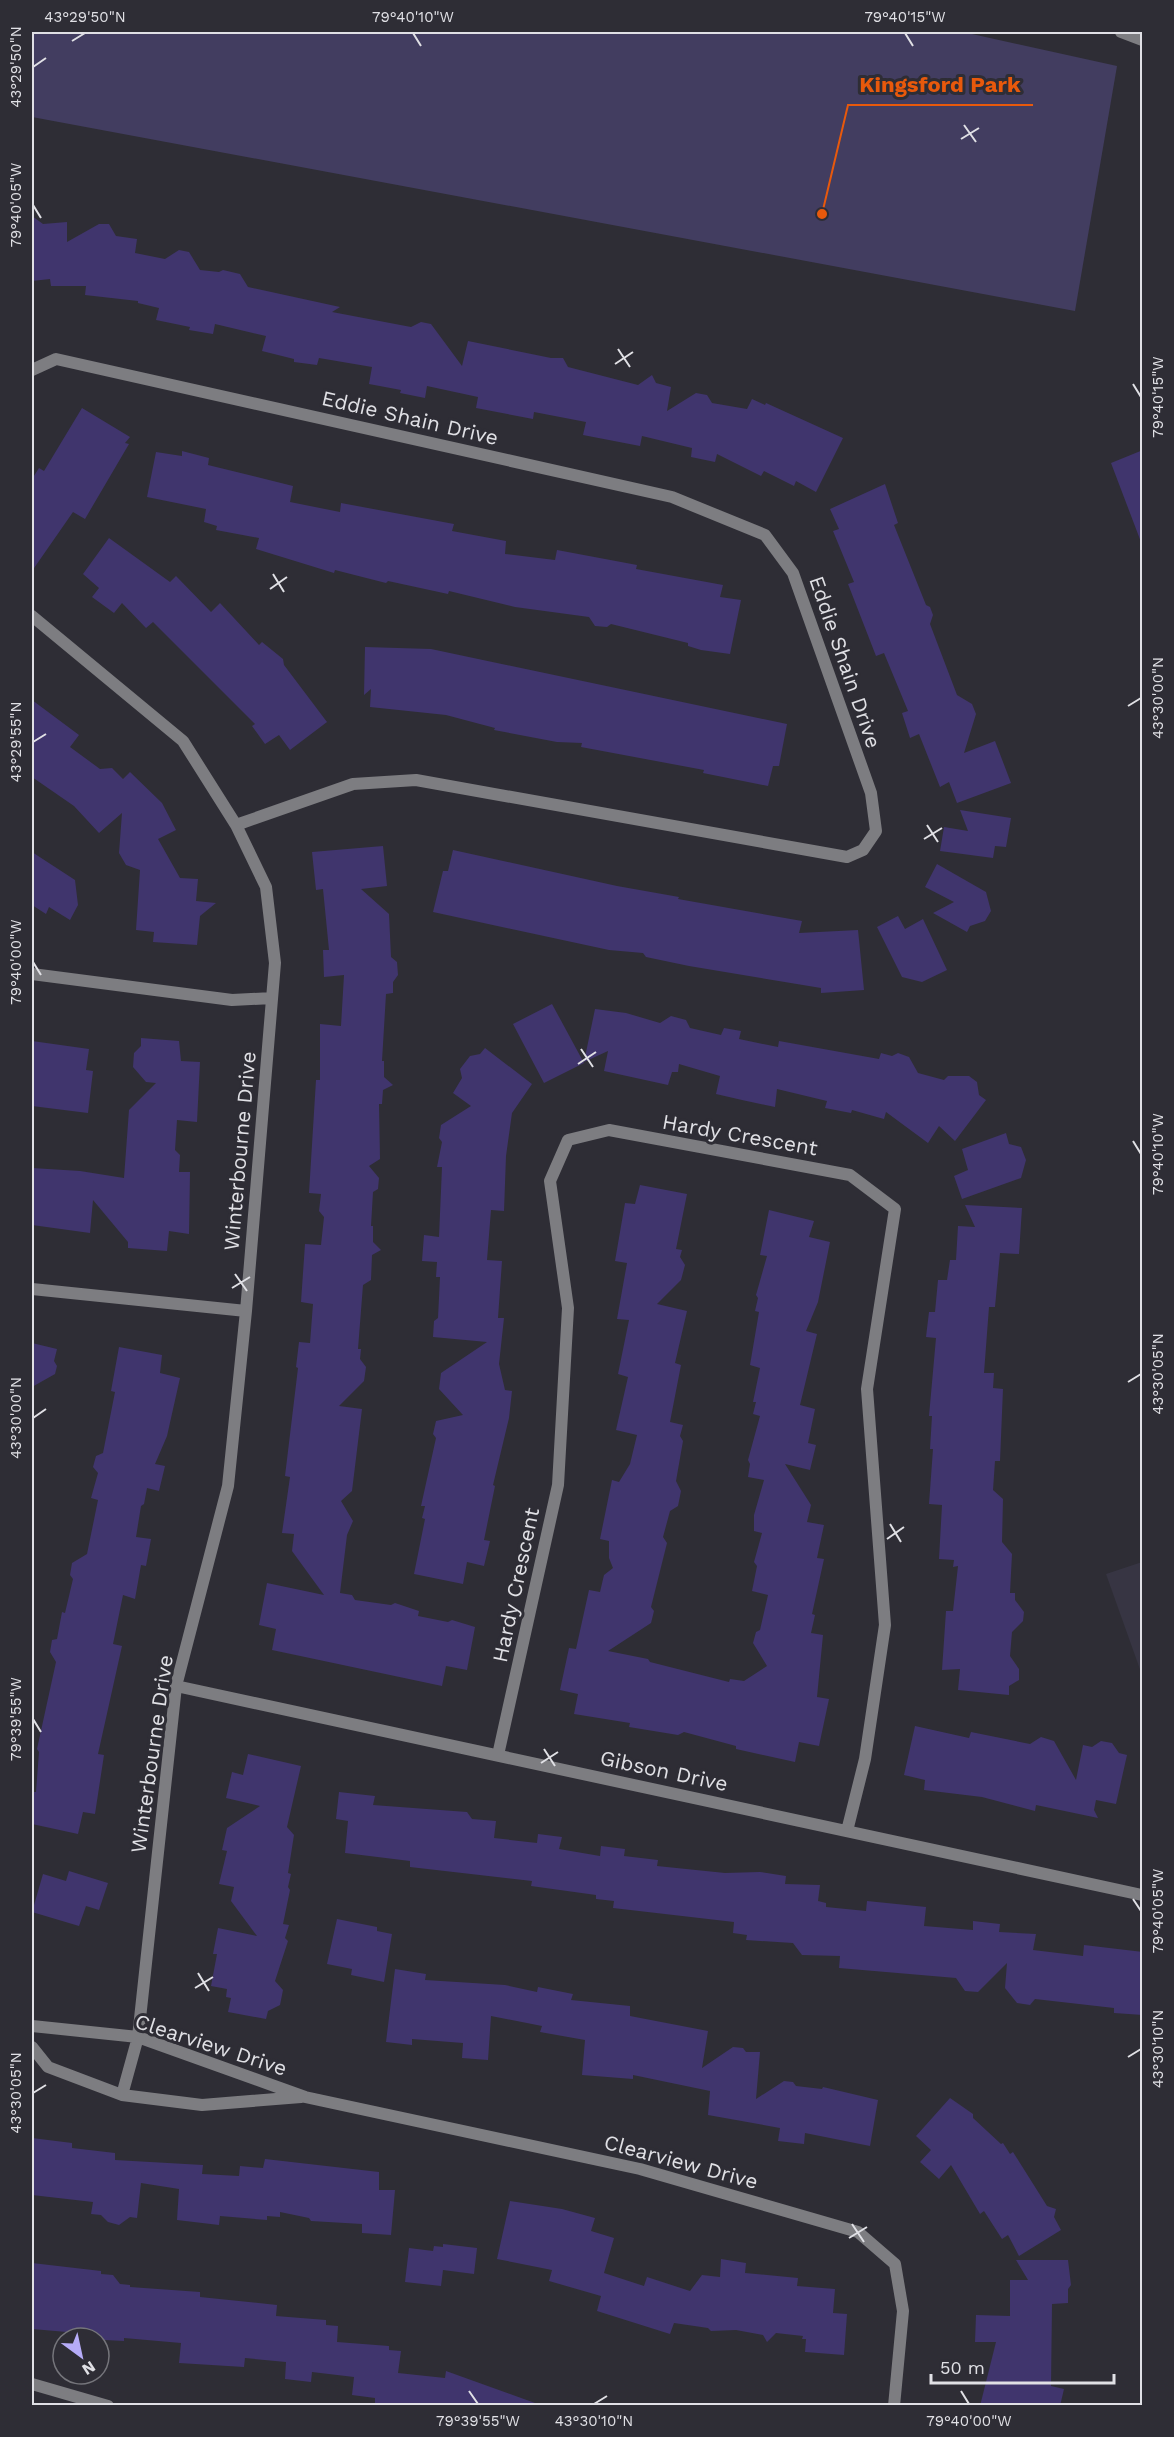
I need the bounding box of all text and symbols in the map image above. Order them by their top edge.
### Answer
text: 43°29'50"N [44,8,126,26]
text: 79°40'10"W [372,8,454,26]
text: 79°40'15"W [864,8,946,26]
text: 43°29'50"N [7,26,25,108]
callout: Kingsford Park [848,65,1033,105]
text: Kingsford Park [859,72,1021,97]
text: 79°40'05"W [7,163,25,247]
text: 79°40'15"W [1149,356,1167,438]
street label: Eddie Shain Drive [319,385,501,450]
street label: Eddie Shain Drive [804,572,887,751]
text: 43°30'00"N [1149,657,1167,739]
text: 43°29'55"N [7,702,25,782]
text: 79°40'00"W [7,919,25,1005]
street label: Winterbourne Drive [218,1050,261,1252]
street label: Hardy Crescent [660,1109,820,1161]
text: 79°40'10"W [1149,1113,1167,1195]
text: 43°30'05"N [1149,1333,1167,1415]
text: 43°30'00"N [7,1377,25,1459]
street label: Hardy Crescent [487,1505,544,1664]
street label: Winterbourne Drive [125,1653,178,1855]
text: 79°39'55"W [7,1677,25,1761]
street label: Gibson Drive [598,1745,730,1796]
text: 79°40'05"W [1149,1869,1167,1953]
street label: Clearview Drive [132,2008,290,2081]
text: 43°30'10"N [1149,2010,1167,2088]
text: 43°30'05"N [7,2052,25,2134]
street label: Clearview Drive [601,2129,761,2194]
north arrow [51,2326,111,2386]
scale bar [931,2347,1114,2385]
text: N [79,2357,99,2379]
text: 50 m [940,2357,985,2378]
text: 79°39'55"W [436,2412,520,2430]
text: 43°30'10"N [555,2412,633,2430]
text: 79°40'00"W [926,2412,1012,2430]

